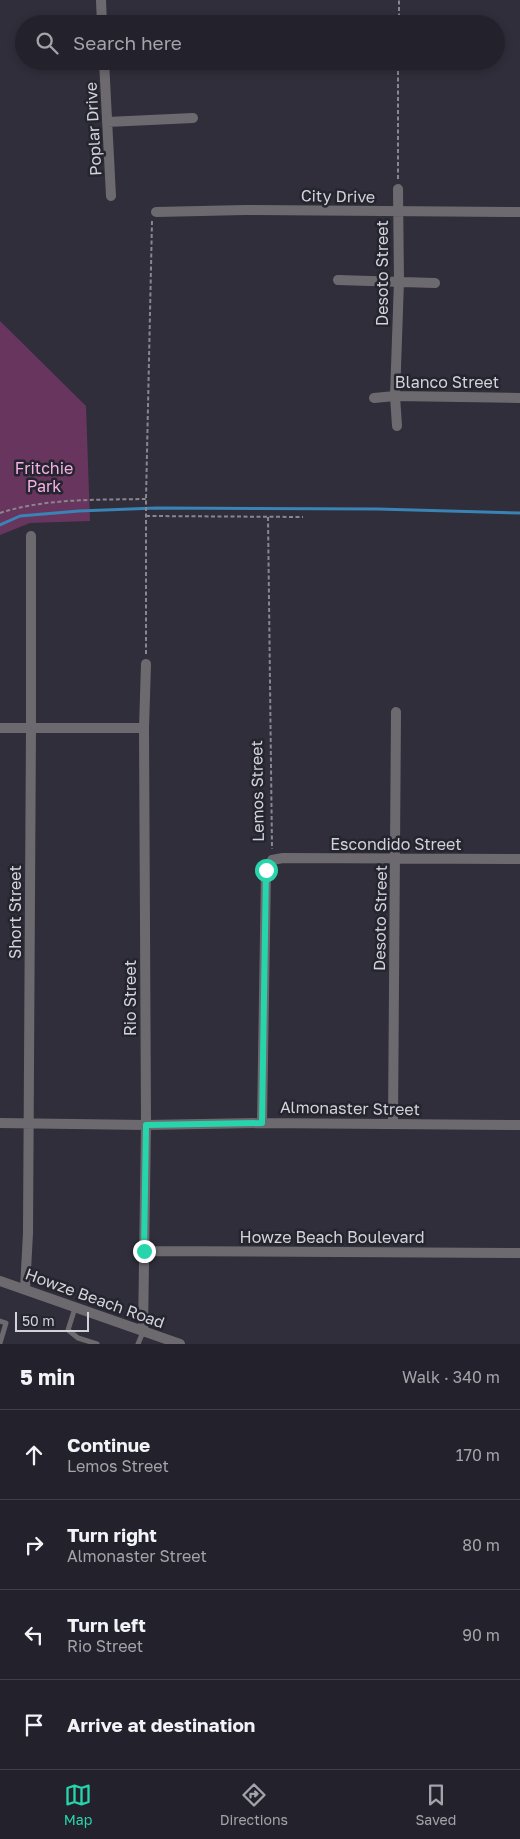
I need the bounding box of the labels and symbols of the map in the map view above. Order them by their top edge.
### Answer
street label: Poplar Drive [81,82,105,176]
street label: City Drive [301,185,375,207]
street label: Desoto Street [372,220,392,326]
street label: Blanco Street [395,372,499,392]
park label: Fritchie Park [15,458,73,496]
street label: Lemos Street [246,740,268,842]
street label: Escondido Street [330,834,462,854]
route start [255,859,278,882]
street label: Short Street [5,865,25,959]
street label: Desoto Street [369,865,391,971]
street label: Rio Street [120,960,140,1036]
street label: Almonaster Street [280,1097,420,1119]
street label: Howze Beach Boulevard [240,1227,424,1247]
route end [133,1240,156,1263]
street label: Howze Beach Road [23,1263,167,1333]
scale bar [15,1309,89,1332]

